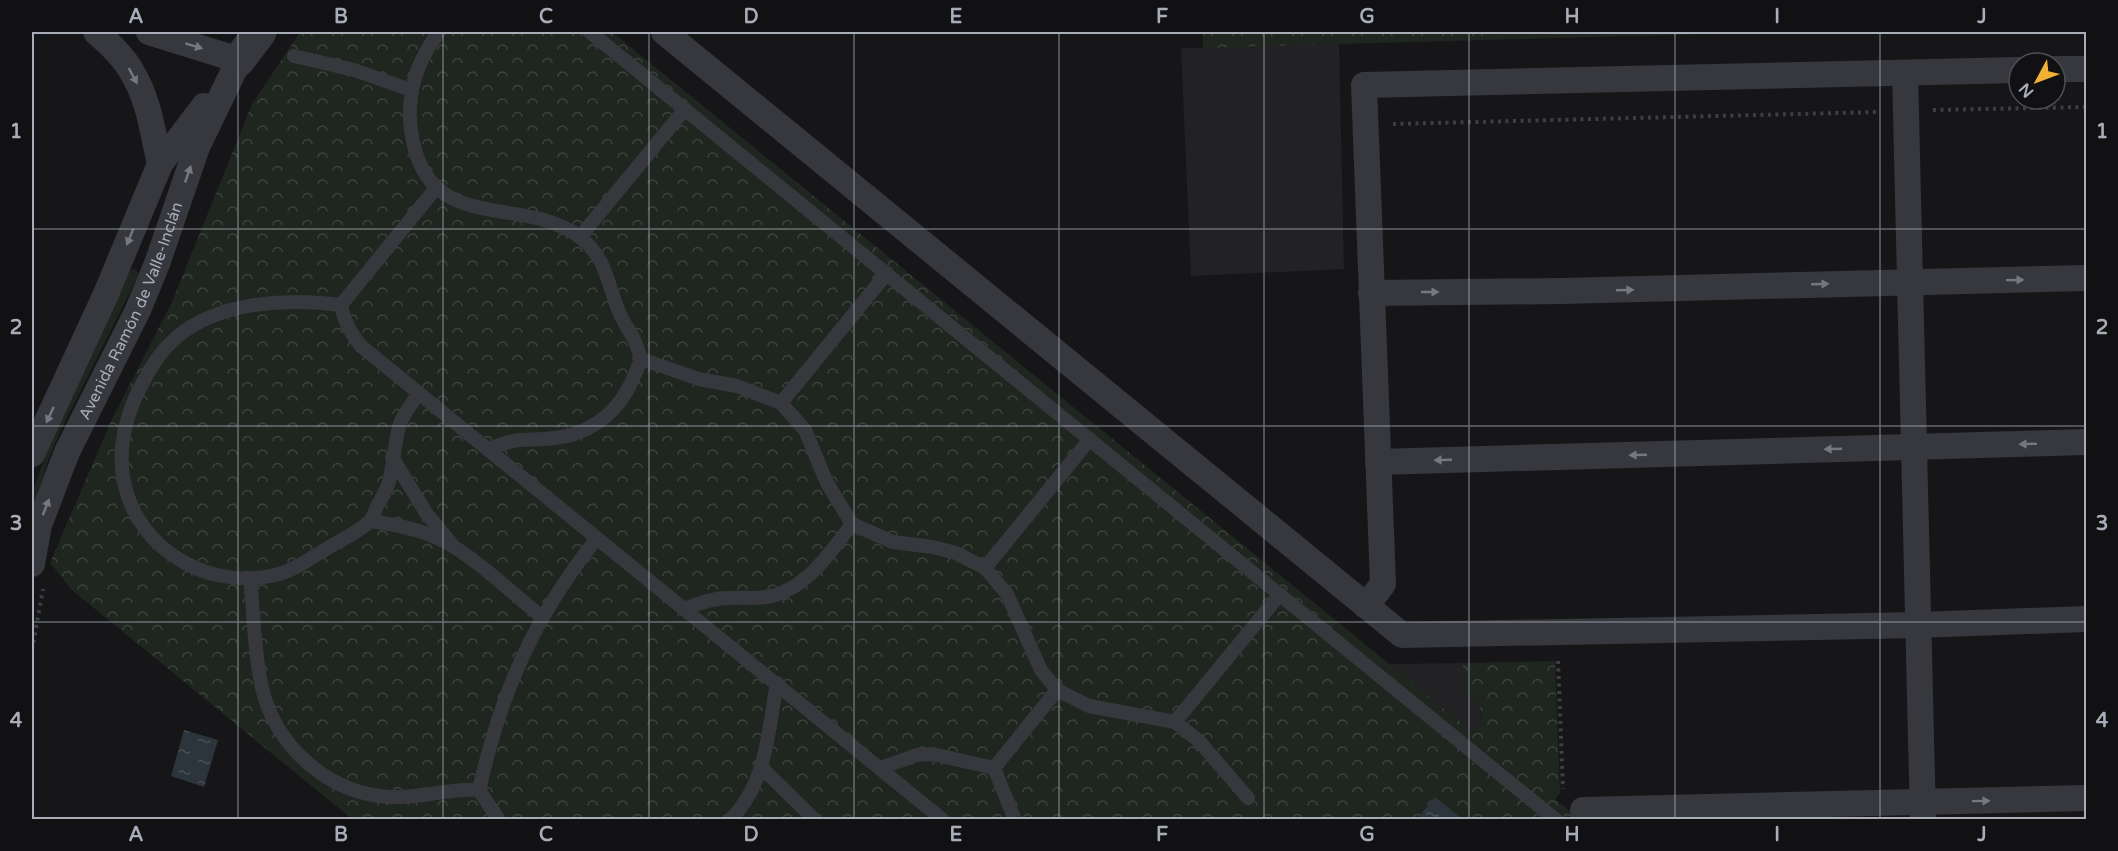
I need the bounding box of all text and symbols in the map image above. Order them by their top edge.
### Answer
text: A [129,5,144,29]
text: B [334,5,348,29]
text: C [539,5,553,29]
text: D [743,5,759,29]
text: E [950,5,963,29]
text: F [1156,5,1168,29]
text: G [1359,5,1375,29]
text: H [1564,5,1580,29]
text: I [1774,5,1780,29]
text: J [1976,5,1987,29]
one-way arrow [185,42,203,51]
north arrow [2007,51,2067,111]
one-way arrow [128,68,138,85]
text: N [2015,79,2038,102]
text: 1 [10,120,22,144]
text: 1 [2096,120,2108,144]
one-way arrow [183,165,193,183]
street label: Avenida Ramón de Valle-Inclán [75,199,187,423]
one-way arrow [124,228,134,246]
one-way arrow [2005,275,2024,284]
one-way arrow [1810,280,1829,289]
one-way arrow [1615,285,1634,294]
one-way arrow [1420,287,1439,297]
text: 2 [10,316,22,340]
text: 2 [2096,316,2108,340]
one-way arrow [45,406,54,423]
one-way arrow [2019,439,2038,448]
one-way arrow [1824,444,1843,454]
one-way arrow [1629,450,1648,459]
one-way arrow [1434,456,1453,465]
one-way arrow [42,498,51,516]
text: 3 [10,512,22,536]
text: 3 [2096,512,2108,536]
text: 4 [10,709,23,733]
text: 4 [2096,709,2109,733]
one-way arrow [1971,796,1990,806]
text: A [129,823,144,847]
text: B [334,823,348,847]
text: C [539,823,553,847]
text: D [743,823,759,847]
text: E [950,823,963,847]
text: F [1156,823,1168,847]
text: G [1359,823,1375,847]
text: H [1564,823,1580,847]
text: I [1774,823,1780,847]
text: J [1976,823,1987,847]

